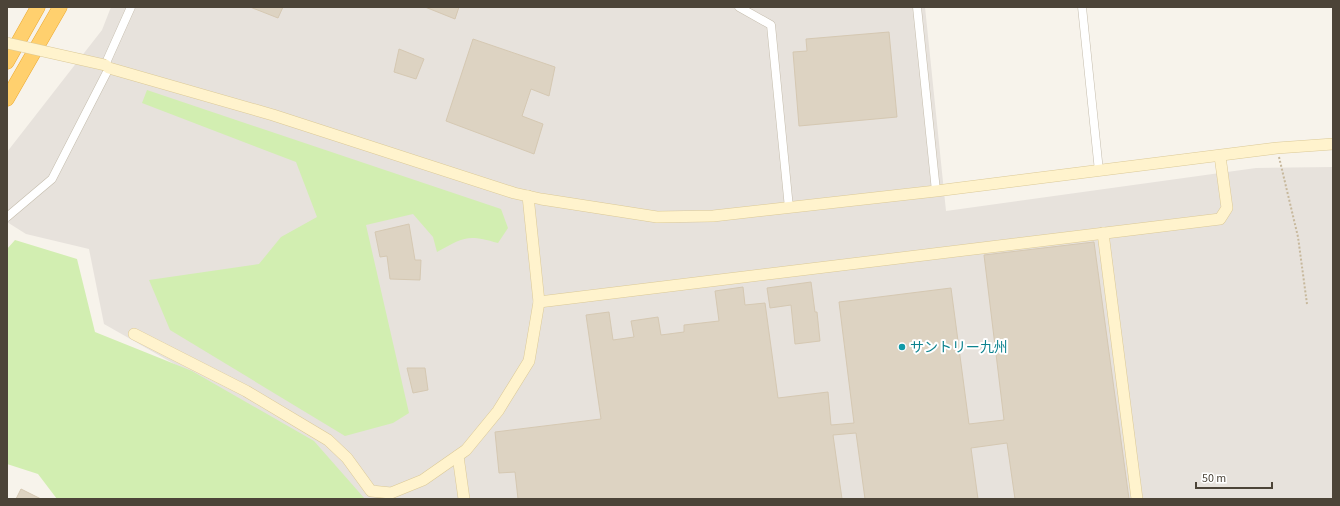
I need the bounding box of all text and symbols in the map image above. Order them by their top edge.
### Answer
place label: サントリー九州 [910,338,1008,358]
marker: サントリー九州 [897,342,907,352]
scale bar [1196,464,1272,490]
text: 50 m [1202,470,1226,487]

